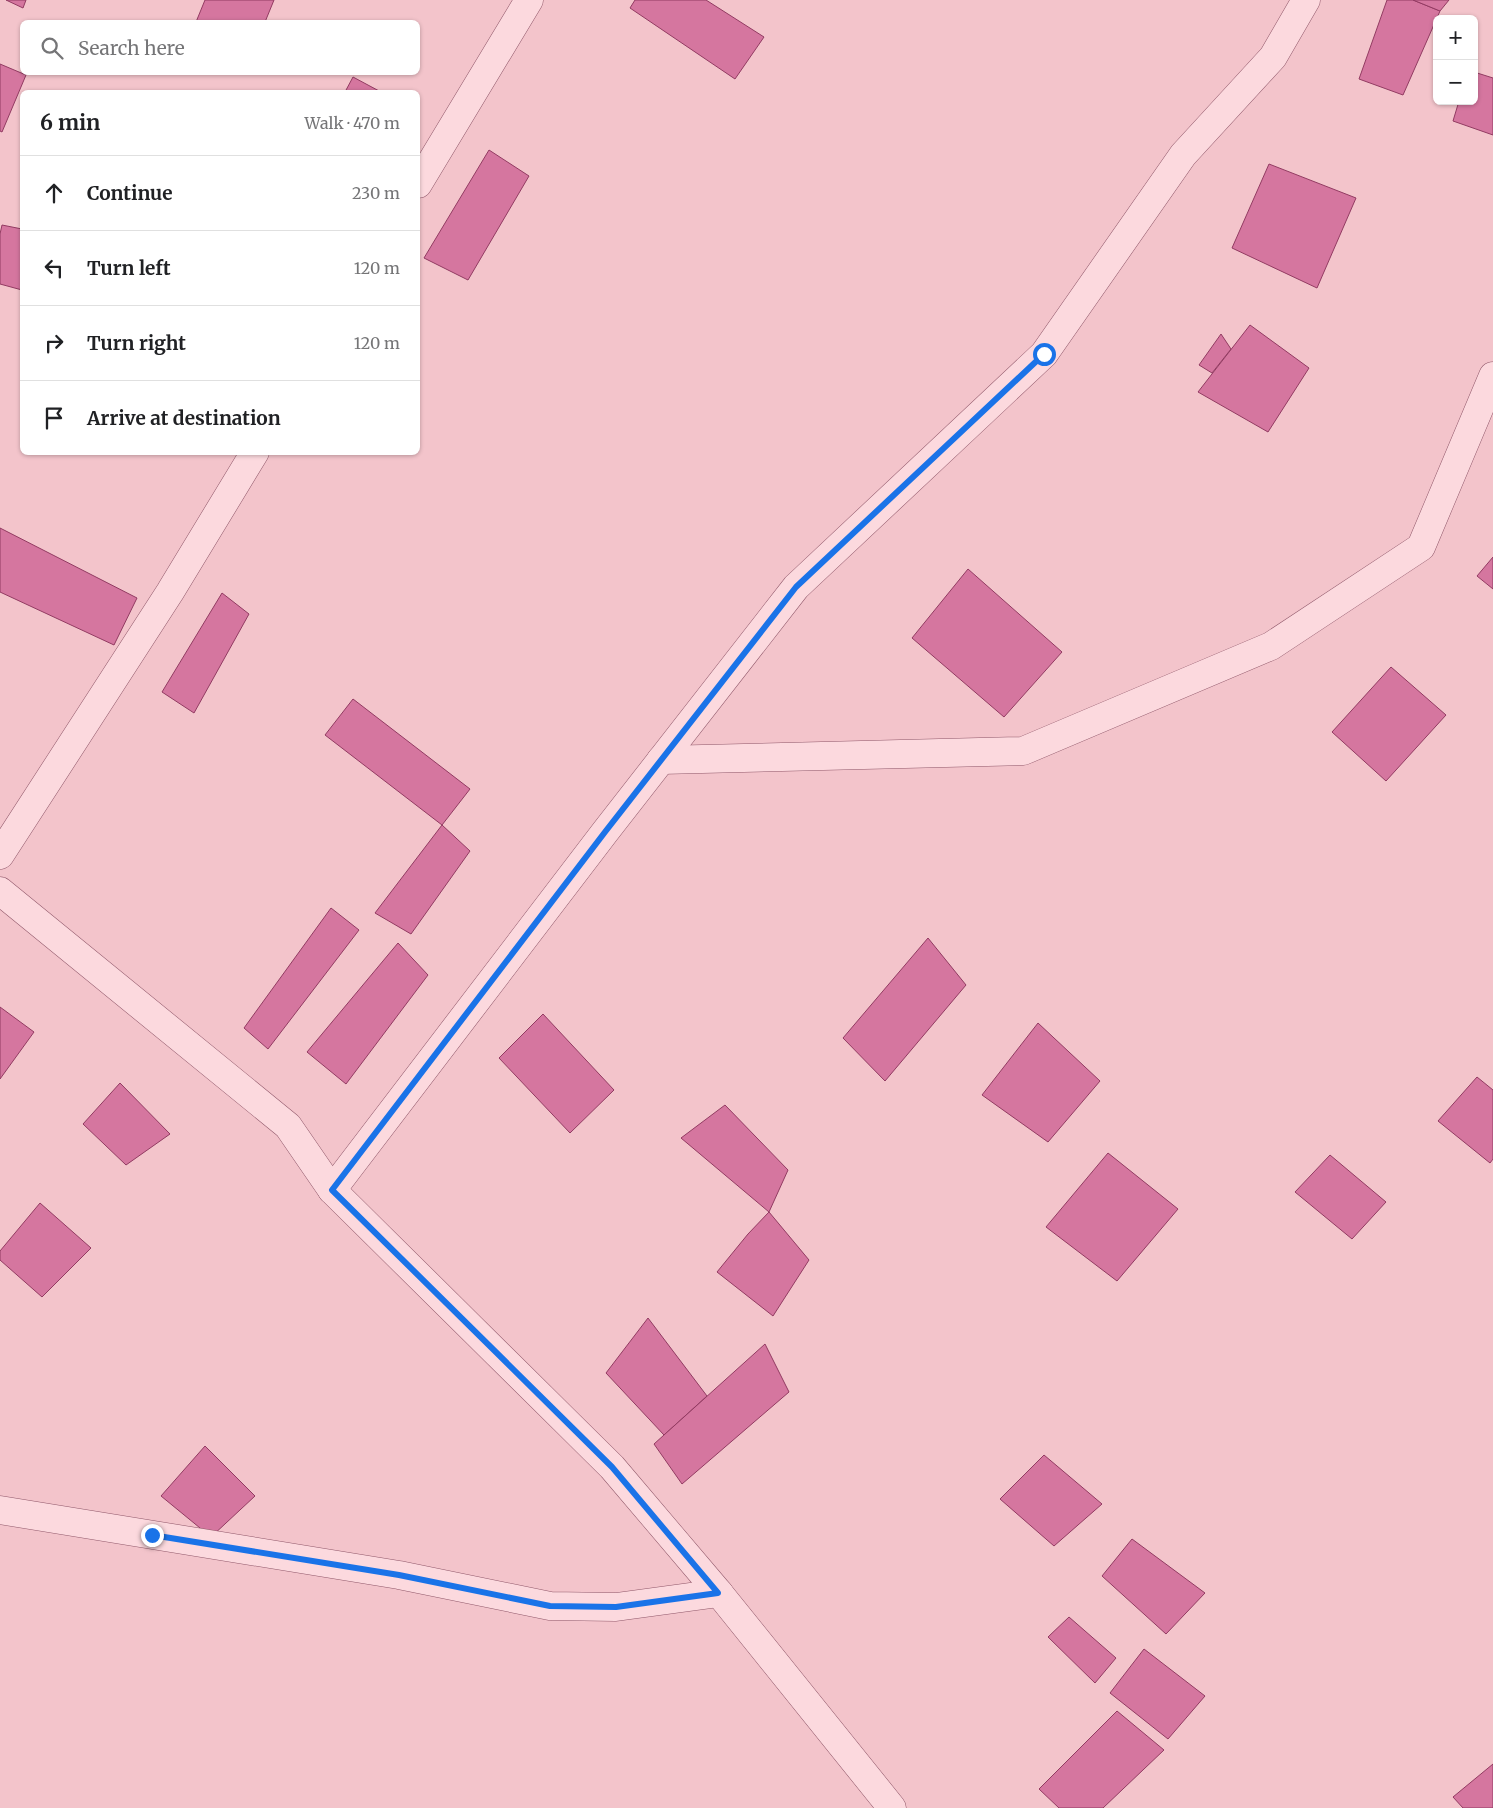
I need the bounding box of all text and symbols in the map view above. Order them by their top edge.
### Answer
map controls [1433,15,1478,105]
button: + [1433,15,1478,60]
search box [20,20,420,75]
icon: search [38,34,66,62]
text: Search here [78,36,185,60]
button: − [1433,60,1478,105]
text: 6 min [40,109,100,136]
text: Walk · 470 m [305,113,400,133]
icon: ahead [40,179,68,207]
text: Continue [87,181,173,205]
text: 230 m [352,183,400,203]
icon: left [40,254,68,282]
text: Turn left [87,256,171,280]
text: 120 m [354,258,400,278]
icon: right [40,329,68,357]
text: Turn right [87,331,186,355]
text: 120 m [354,333,400,353]
route start [1033,343,1056,366]
icon: arrive [40,404,68,432]
text: Arrive at destination [87,406,281,430]
route end [141,1524,164,1547]

